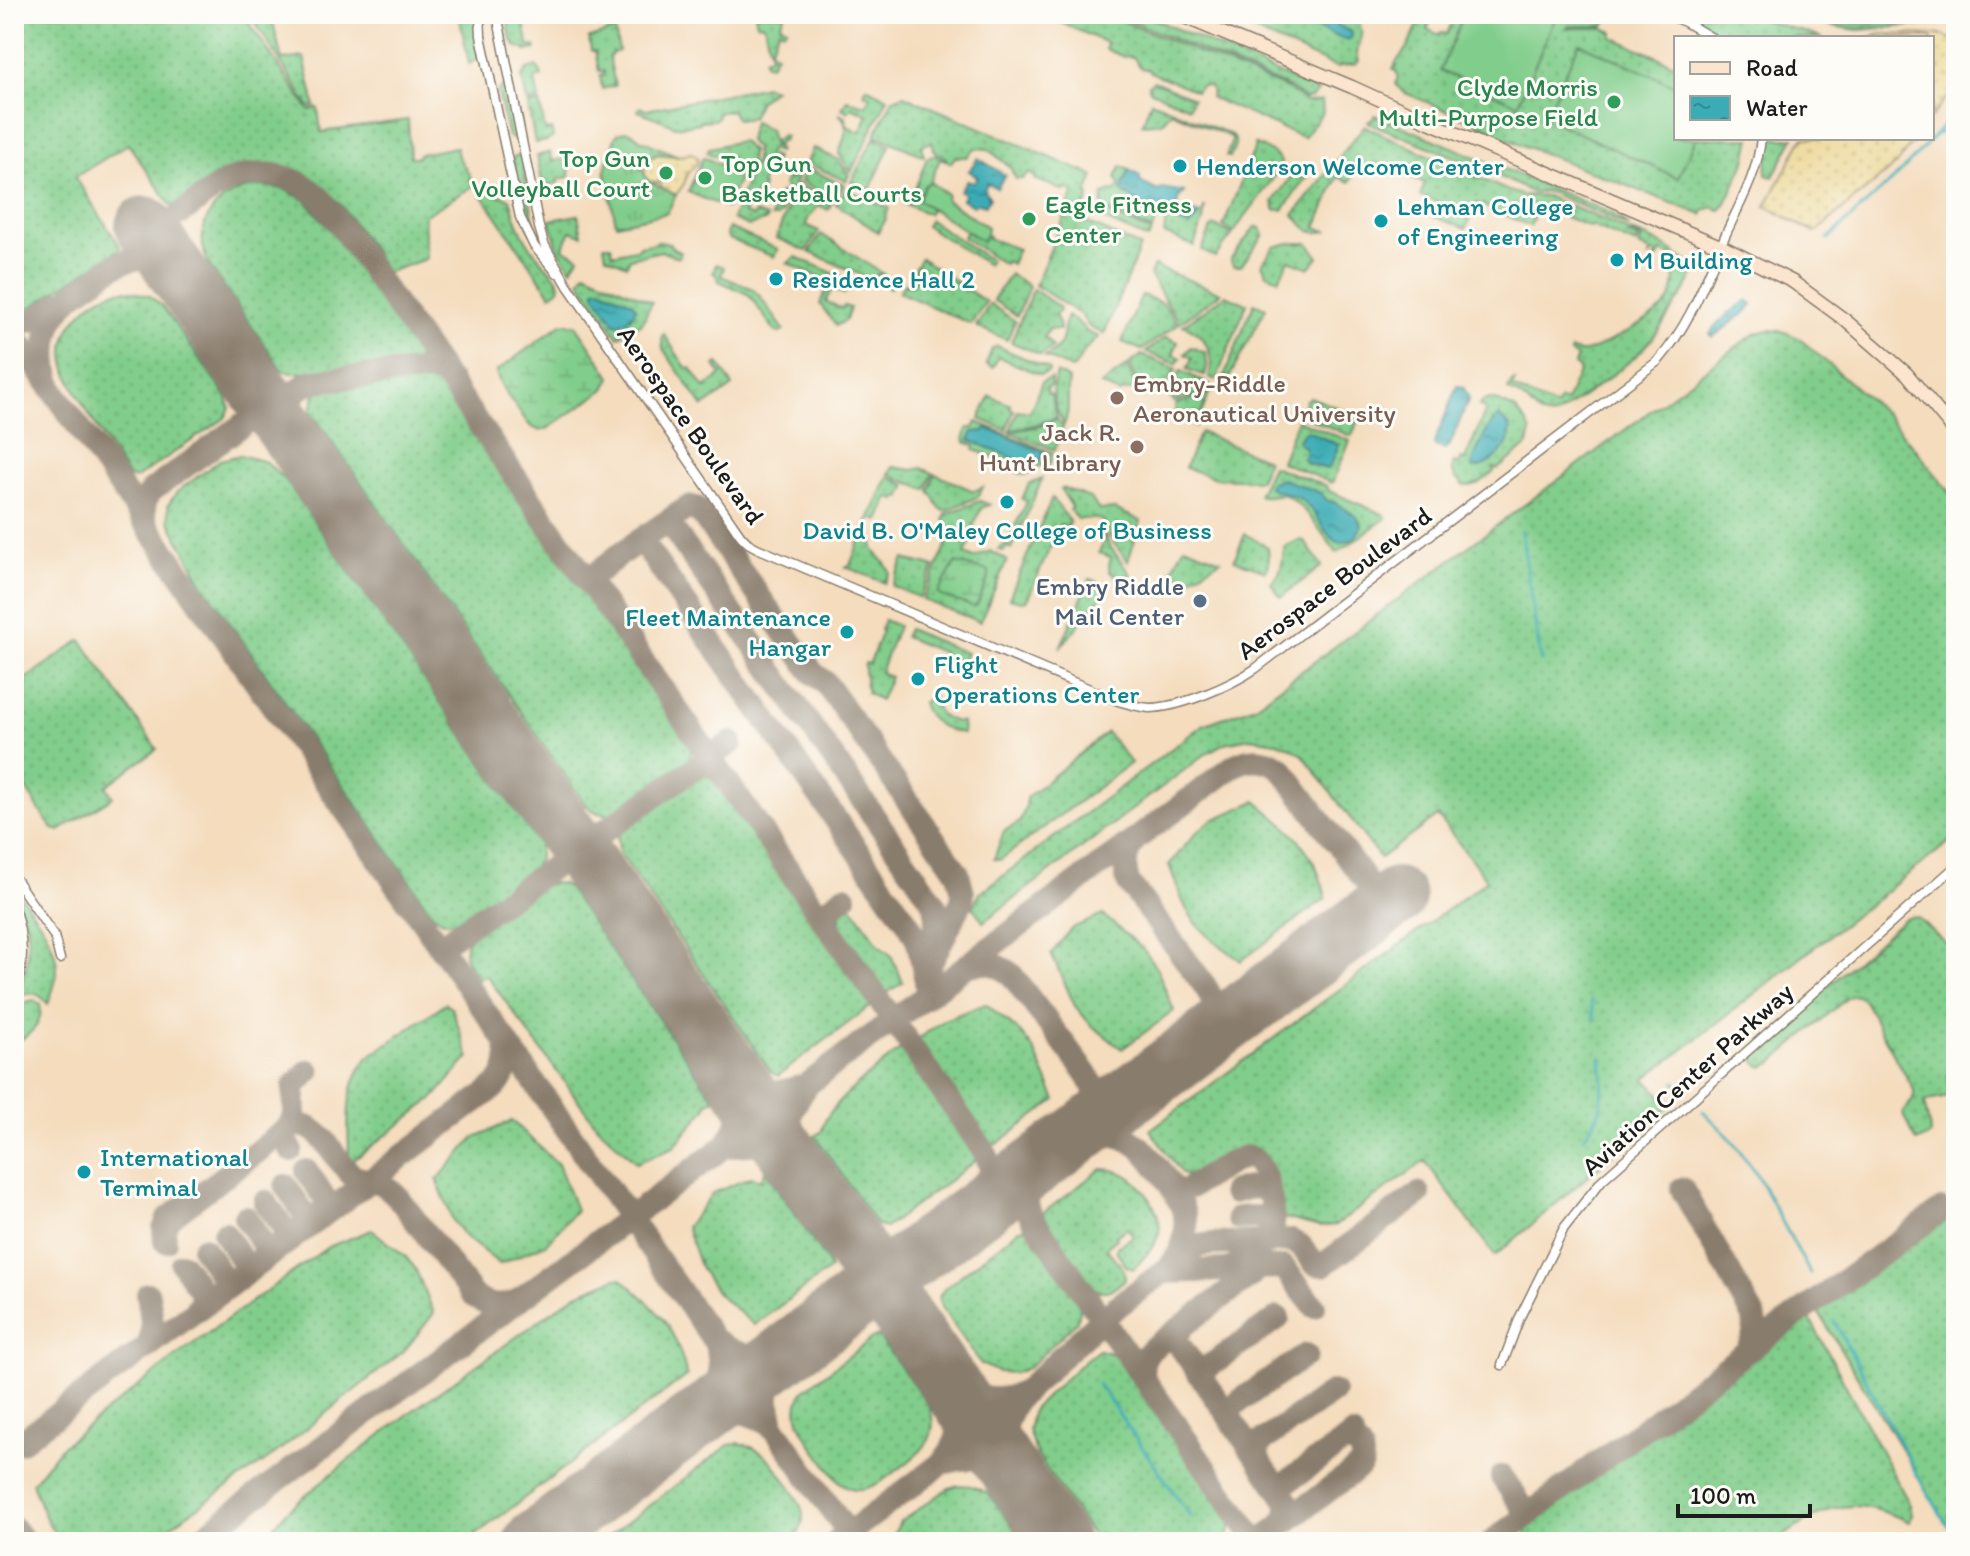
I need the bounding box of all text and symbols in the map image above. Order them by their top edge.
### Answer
legend [1674,36,1934,140]
text: Road [1746,53,1798,82]
place label: Clyde Morris Multi-Purpose Field [1379,71,1599,133]
marker: Clyde Morris Multi-Purpose Field [1605,93,1623,111]
text: Water [1746,93,1808,122]
place label: Top Gun Volleyball Court [471,142,650,204]
place label: Top Gun Basketball Courts [721,147,922,209]
place label: Henderson Welcome Center [1196,150,1504,182]
marker: Henderson Welcome Center [1171,157,1189,175]
marker: Top Gun Volleyball Court [657,164,675,182]
marker: Top Gun Basketball Courts [696,169,714,187]
place label: Eagle Fitness Center [1045,188,1192,250]
place label: Lehman College of Engineering [1397,190,1574,252]
marker: Eagle Fitness Center [1020,210,1038,228]
marker: Lehman College of Engineering [1372,212,1390,230]
place label: M Building [1633,244,1753,276]
marker: M Building [1608,251,1626,269]
place label: Residence Hall 2 [792,263,975,295]
marker: Residence Hall 2 [767,270,785,288]
street label: Aerospace Boulevard [610,320,772,531]
place label: Embry-Riddle Aeronautical University [1133,367,1396,429]
marker: Embry-Riddle Aeronautical University [1108,389,1126,407]
place label: Jack R. Hunt Library [979,416,1121,478]
marker: Jack R. Hunt Library [1128,438,1146,456]
marker: David B. O'Maley College of Business [998,493,1016,511]
street label: Aerospace Boulevard [1230,499,1438,667]
place label: David B. O'Maley College of Business [802,514,1212,546]
place label: Embry Riddle Mail Center [1036,570,1185,632]
marker: Embry Riddle Mail Center [1191,592,1209,610]
place label: Fleet Maintenance Hangar [625,601,832,663]
marker: Fleet Maintenance Hangar [838,623,856,641]
place label: Flight Operations Center [934,648,1140,710]
marker: Flight Operations Center [909,670,927,688]
street label: Aviation Center Parkway [1574,975,1800,1183]
place label: International Terminal [100,1141,249,1203]
marker: International Terminal [75,1163,93,1181]
scale bar [1678,1468,1810,1518]
text: 100 m [1690,1481,1756,1510]

